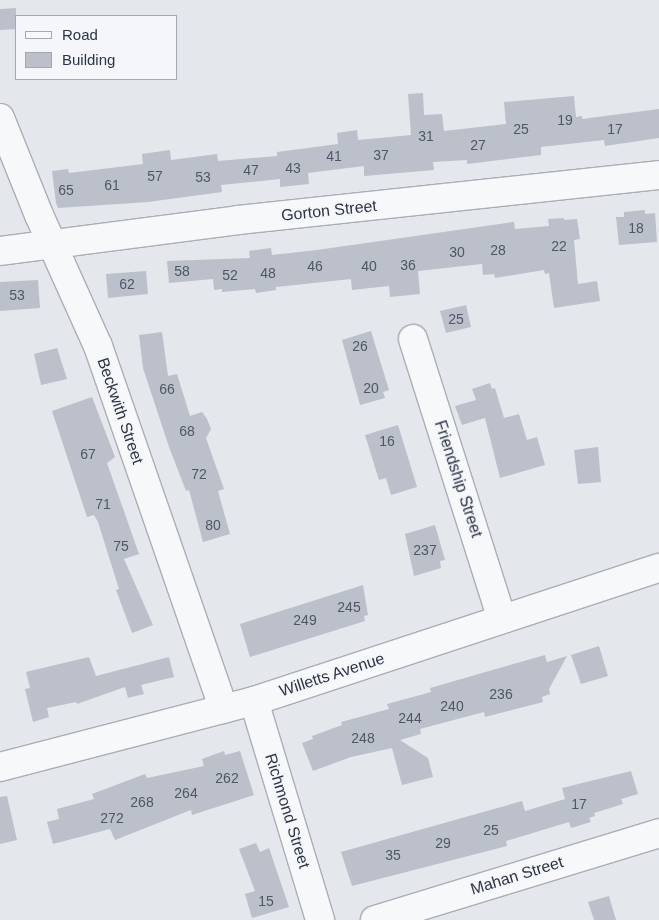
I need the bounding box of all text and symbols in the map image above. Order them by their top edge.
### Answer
legend [15,15,178,80]
text: Road [62,26,98,43]
text: Building [62,51,115,68]
house number: 19 [557,112,573,128]
house number: 25 [513,121,529,137]
house number: 17 [607,121,623,137]
house number: 31 [418,128,434,144]
house number: 27 [470,137,486,153]
house number: 37 [373,147,389,163]
house number: 41 [326,148,342,164]
house number: 43 [285,160,301,176]
house number: 47 [243,162,259,178]
house number: 57 [147,168,163,184]
house number: 53 [195,169,211,185]
house number: 61 [104,177,120,193]
house number: 65 [58,182,74,198]
street label: Gorton Street [280,196,378,226]
house number: 18 [628,220,644,236]
house number: 22 [551,238,567,254]
house number: 28 [490,242,506,258]
house number: 30 [449,244,465,260]
house number: 36 [400,257,416,273]
house number: 46 [307,258,323,274]
house number: 40 [361,258,377,274]
house number: 58 [174,263,190,279]
house number: 48 [260,265,276,281]
house number: 52 [222,267,238,283]
house number: 62 [119,276,135,292]
house number: 53 [9,287,25,303]
house number: 25 [448,311,464,327]
house number: 26 [352,338,368,354]
street label: Beckwith Street [93,355,147,467]
house number: 20 [363,380,379,396]
house number: 66 [159,381,175,397]
street label: Friendship Street [430,418,486,540]
house number: 68 [179,423,195,439]
house number: 16 [379,433,395,449]
house number: 67 [80,446,96,462]
house number: 72 [191,466,207,482]
house number: 71 [95,496,111,512]
house number: 80 [205,517,221,533]
house number: 75 [113,538,129,554]
house number: 237 [413,542,437,558]
house number: 245 [337,599,361,615]
house number: 249 [293,612,317,628]
street label: Willetts Avenue [277,649,387,701]
house number: 236 [489,686,513,702]
house number: 240 [440,698,464,714]
house number: 244 [398,710,422,726]
house number: 248 [351,730,375,746]
street label: Richmond Street [260,751,314,871]
house number: 262 [215,770,239,786]
house number: 264 [174,785,198,801]
house number: 268 [130,794,154,810]
house number: 17 [571,796,587,812]
house number: 272 [100,810,124,826]
house number: 25 [483,822,499,838]
house number: 29 [435,835,451,851]
house number: 35 [385,847,401,863]
street label: Mahan Street [468,853,566,899]
house number: 15 [258,893,274,909]

